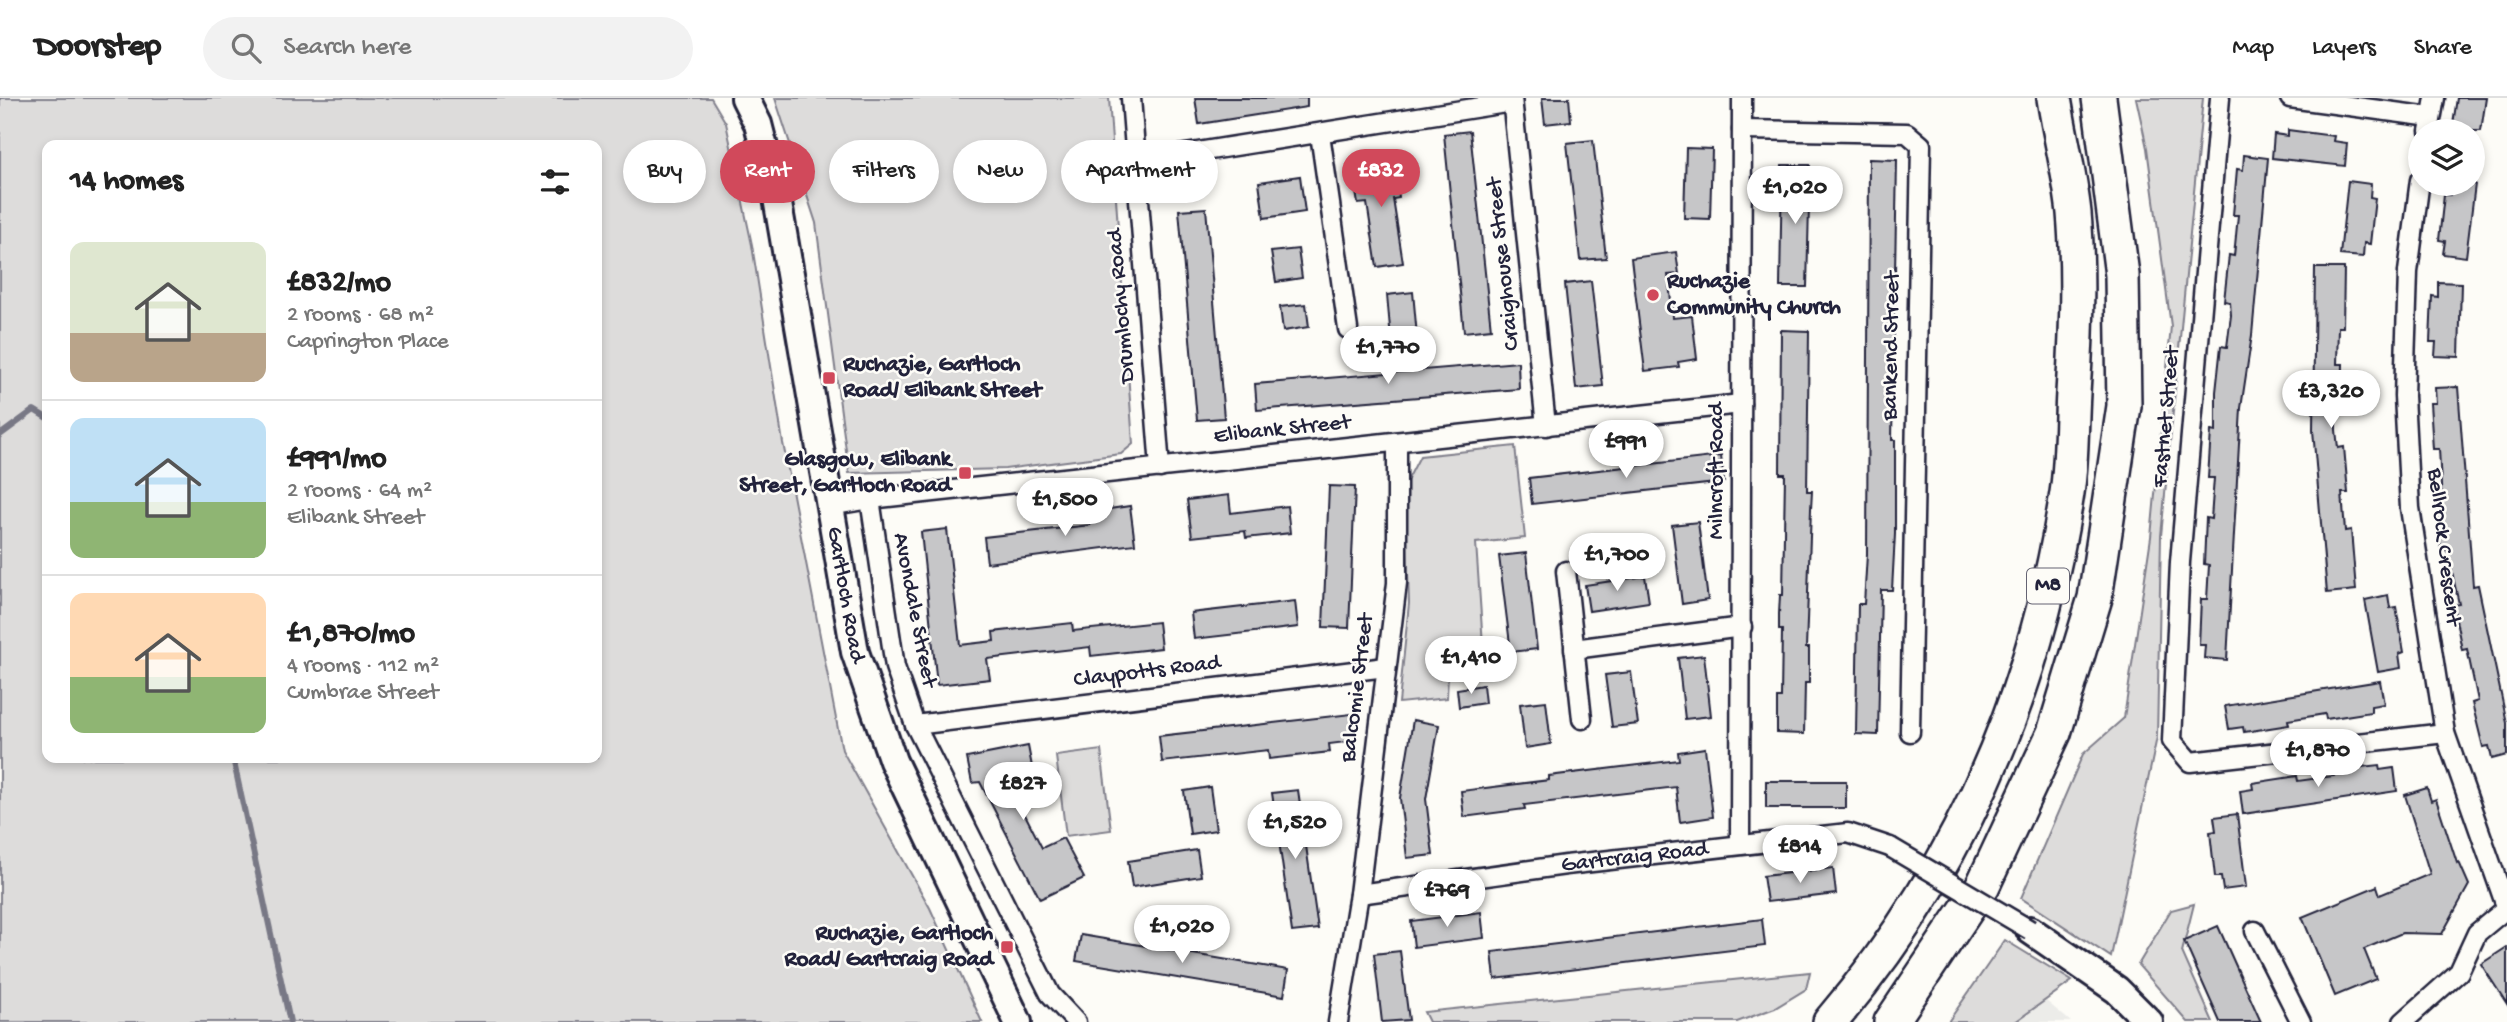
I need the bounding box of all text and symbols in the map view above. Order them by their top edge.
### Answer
search box [203,17,693,80]
text: Doorstep [35,29,161,67]
icon: search [227,29,265,67]
text: Search here [283,33,411,64]
text: Map [2232,34,2274,63]
text: Layers [2312,34,2376,63]
text: Share [2414,34,2472,63]
map controls [2408,119,2485,196]
button: layers [2408,119,2485,196]
chip: Buy [623,140,706,203]
chip: Rent [720,140,815,203]
chip: Filters [829,140,939,203]
chip: New [953,140,1047,203]
chip: Apartment [1061,140,1218,203]
pin: £832 [1340,150,1422,209]
text: £832 [1358,158,1404,185]
icon: filters [536,163,574,201]
text: 14 homes [70,165,183,200]
pin: £1,020 [1738,166,1852,226]
street label: Craighouse Street [1481,175,1527,352]
text: £1,020 [1763,175,1827,202]
street label: Drumlochy Road [1102,226,1142,386]
text: £832/mo [287,267,391,302]
place label: Ruchazie Community Church [1666,269,1841,322]
icon: home [126,270,210,354]
street label: Bankend Street [1877,270,1907,422]
marker: Ruchazie Community Church [1645,287,1661,303]
text: 2 rooms · 68 m² [287,302,434,329]
pin: £1,770 [1331,327,1445,386]
text: Caprington Place [287,329,449,356]
text: £1,770 [1356,335,1420,362]
street label: Fastnet Street [2147,344,2187,490]
place label: Ruchazie, Gartloch Road/ Elibank Street [842,352,1044,405]
marker: Ruchazie, Gartloch Road/ Elibank Street [821,370,837,386]
pin: £3,320 [2274,370,2388,430]
text: £3,320 [2298,379,2364,406]
street label: Milncroft Road [1704,401,1731,539]
street label: Elibank Street [1212,409,1353,451]
pin: £991 [1585,420,1667,480]
text: £991 [1605,429,1647,456]
text: £991/mo [287,443,387,478]
icon: home [126,446,210,530]
place label: Glasgow, Elibank Street, Gartloch Road [739,447,954,500]
marker: Glasgow, Elibank Street, Gartloch Road [957,465,973,481]
street label: Bellrock Crescent [2420,466,2466,629]
text: 2 rooms · 64 m² [287,478,432,505]
pin: £1,500 [1008,478,1122,538]
text: £1,500 [1033,487,1097,514]
text: Elibank Street [287,505,424,532]
street label: Gartloch Road [820,525,872,668]
street label: Avondale Street [886,531,942,691]
pin: £1,700 [1560,533,1674,593]
text: £1,700 [1585,542,1649,569]
road number: M8 [2027,568,2069,603]
street label: Balcomie Street [1335,611,1381,765]
text: £1,870/mo [287,618,415,653]
icon: home [126,621,210,705]
pin: £1,410 [1414,636,1528,696]
text: £1,410 [1441,645,1501,672]
street label: Claypotts Road [1072,649,1224,694]
text: 4 rooms · 112 m² [287,653,439,680]
text: Cumbrae Street [287,680,438,707]
pin: £1,870 [2261,730,2375,789]
text: £1,870 [2286,738,2350,765]
pin: £827 [982,762,1064,822]
text: £827 [1000,771,1046,798]
pin: £1,520 [1238,802,1352,861]
text: £1,520 [1263,810,1327,837]
pin: £814 [1759,826,1841,885]
text: £814 [1779,834,1821,861]
street label: Gartcraig Road [1560,835,1711,879]
pin: £769 [1406,870,1488,929]
text: £769 [1424,878,1470,905]
pin: £1,020 [1125,906,1239,965]
text: £1,020 [1150,914,1214,941]
place label: Ruchazie, Gartloch Road/ Gartcraig Road [784,921,996,974]
marker: Ruchazie, Gartloch Road/ Gartcraig Road [999,939,1015,955]

